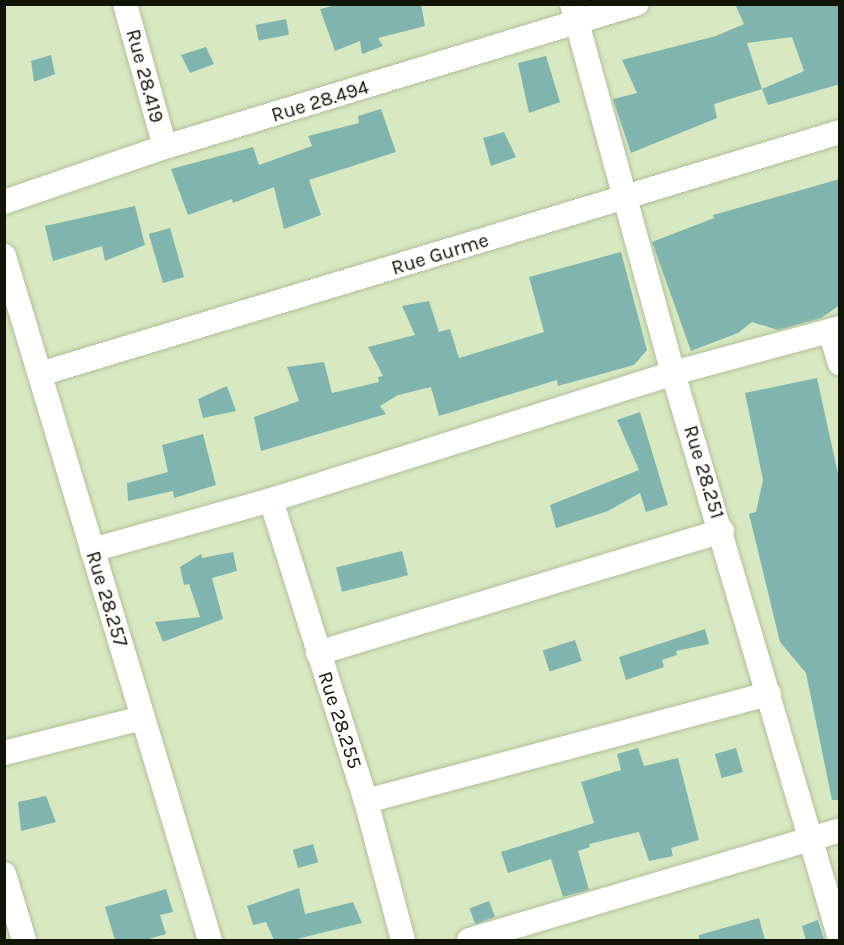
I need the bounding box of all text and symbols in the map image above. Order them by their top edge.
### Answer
street label: Rue 28.419 [121,26,169,126]
street label: Rue 28.494 [268,75,372,127]
street label: Rue Gurme [388,228,492,280]
street label: Rue 28.251 [678,422,730,522]
street label: Rue 28.257 [81,548,133,650]
street label: Rue 28.255 [313,668,367,772]

